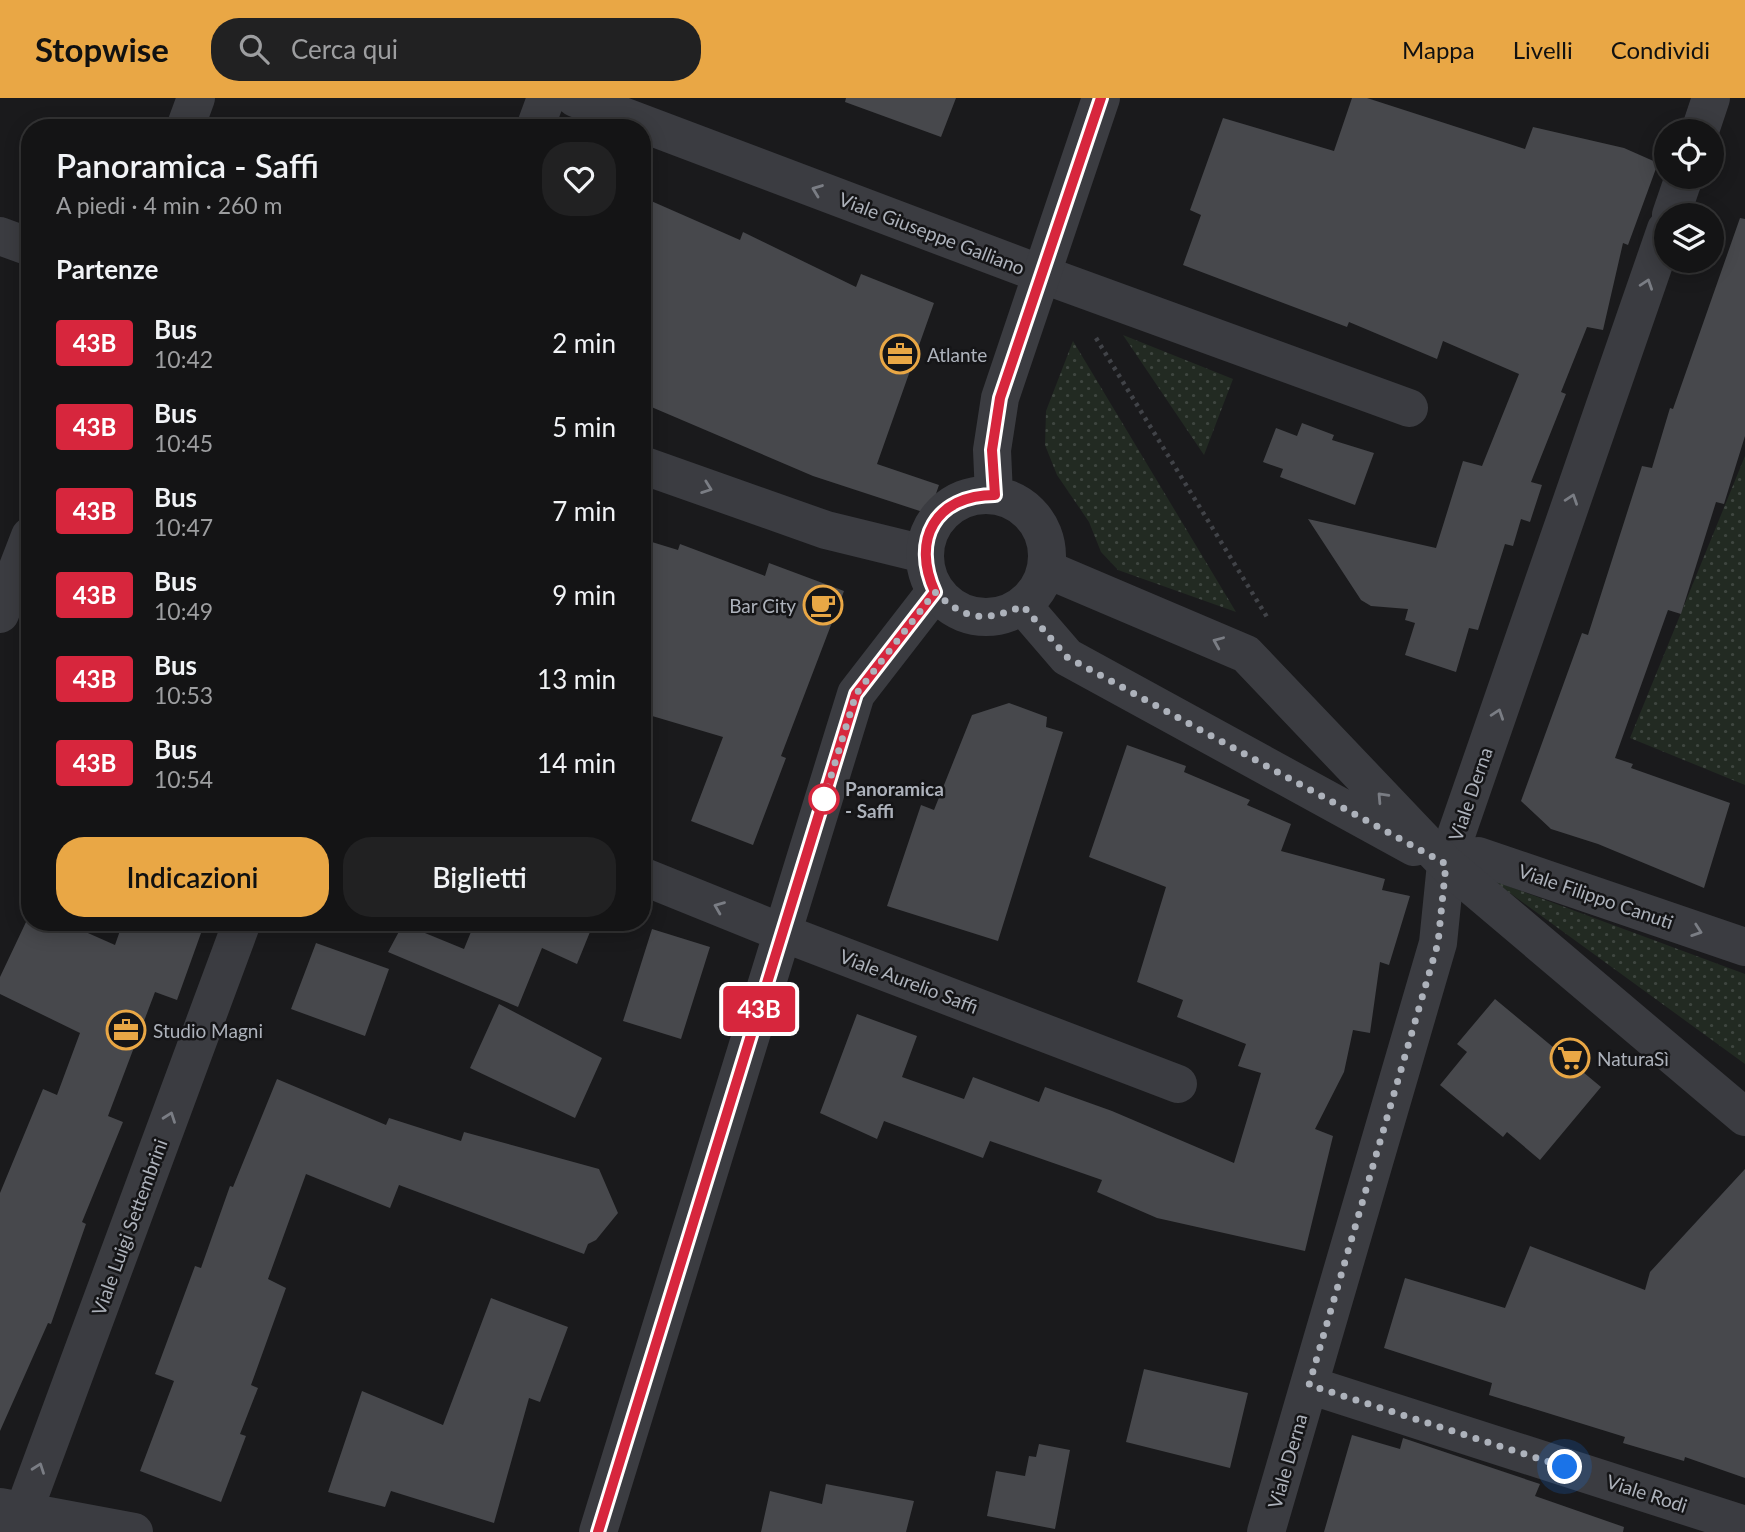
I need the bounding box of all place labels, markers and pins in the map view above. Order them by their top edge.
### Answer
office icon: Atlante [879,333,921,375]
place label: Atlante [927,343,987,366]
cafe icon: Bar City [802,584,844,626]
place label: Bar City [729,594,796,617]
place label: Panoramica - Saffi [845,777,944,822]
marker: Panoramica - Saffi [809,784,839,814]
office icon: Studio Magni [105,1009,147,1051]
place label: Studio Magni [153,1019,263,1042]
supermarket icon: NaturaSì [1549,1037,1591,1079]
place label: NaturaSì [1597,1047,1669,1070]

